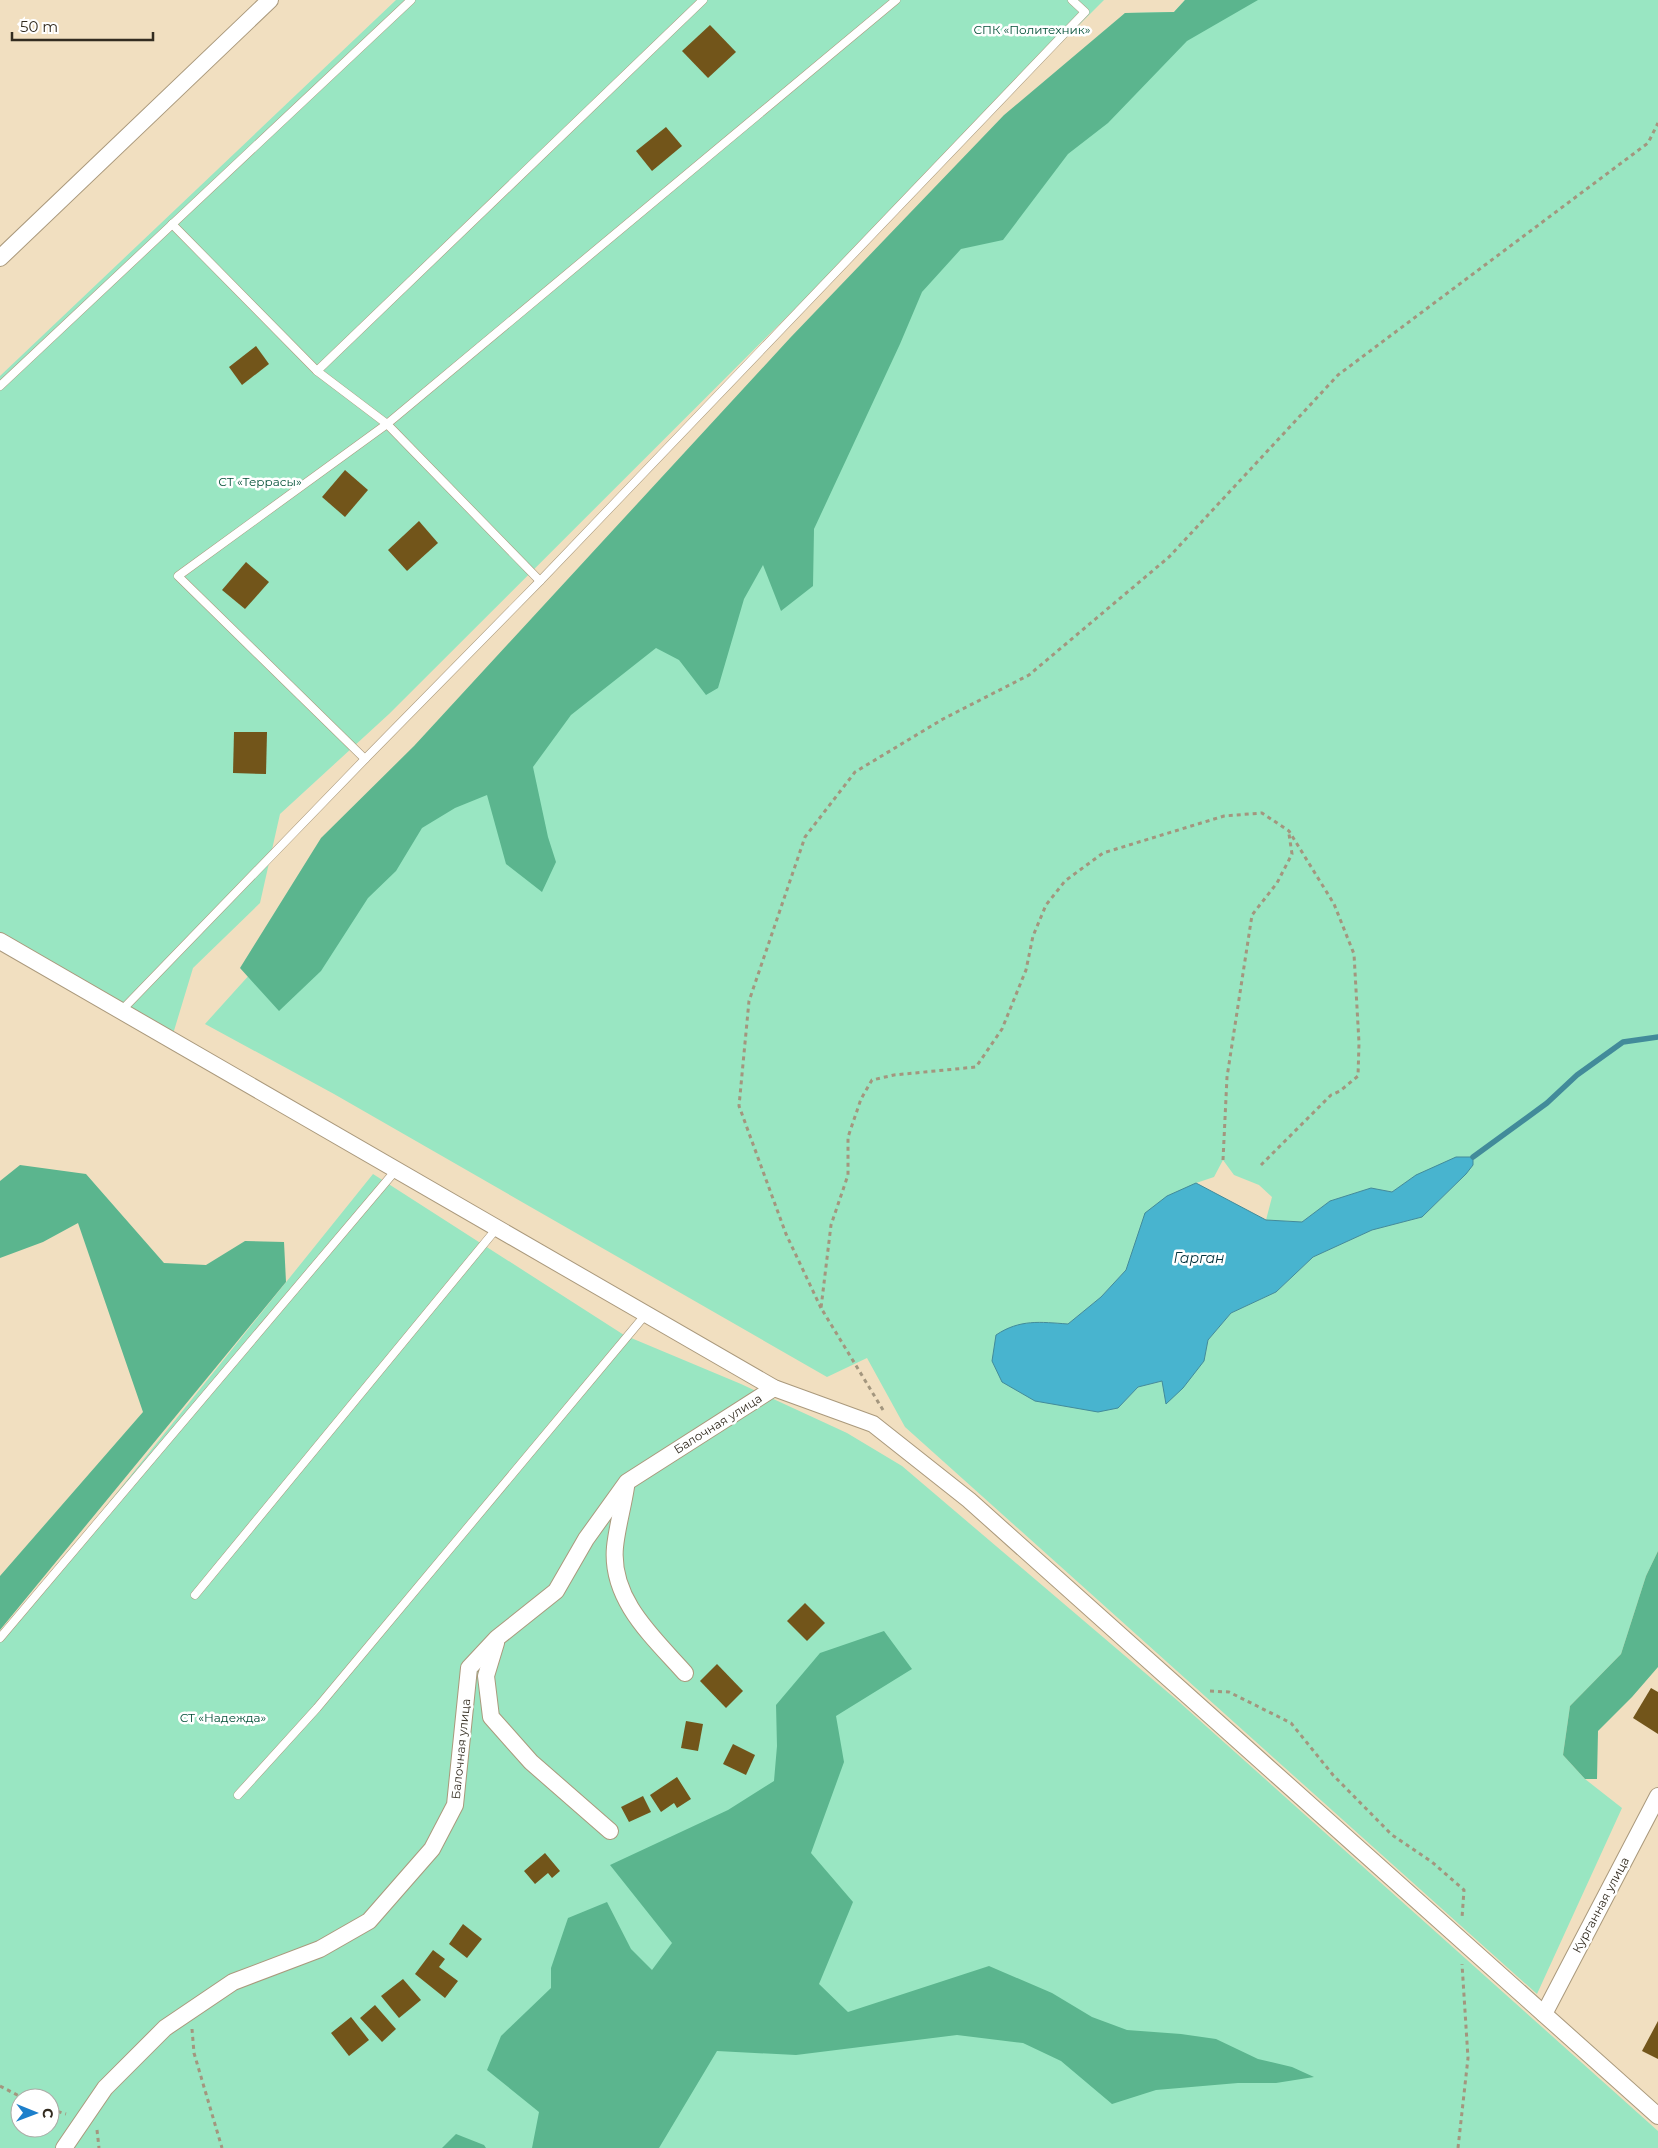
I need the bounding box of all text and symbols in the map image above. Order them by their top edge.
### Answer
scale bar [12,10,154,42]
text: 50 m [20,17,58,36]
park label: СПК «Политехник» [973,22,1091,37]
park label: СТ «Террасы» [218,474,302,489]
water label: Гарган [1173,1249,1225,1267]
street label: Балочная улица [671,1390,765,1457]
street label: Балочная улица [448,1698,473,1800]
park label: СТ «Надежда» [180,1710,267,1725]
street label: Курганная улица [1569,1854,1632,1955]
north arrow [10,2088,60,2138]
text: С [39,2108,57,2118]

